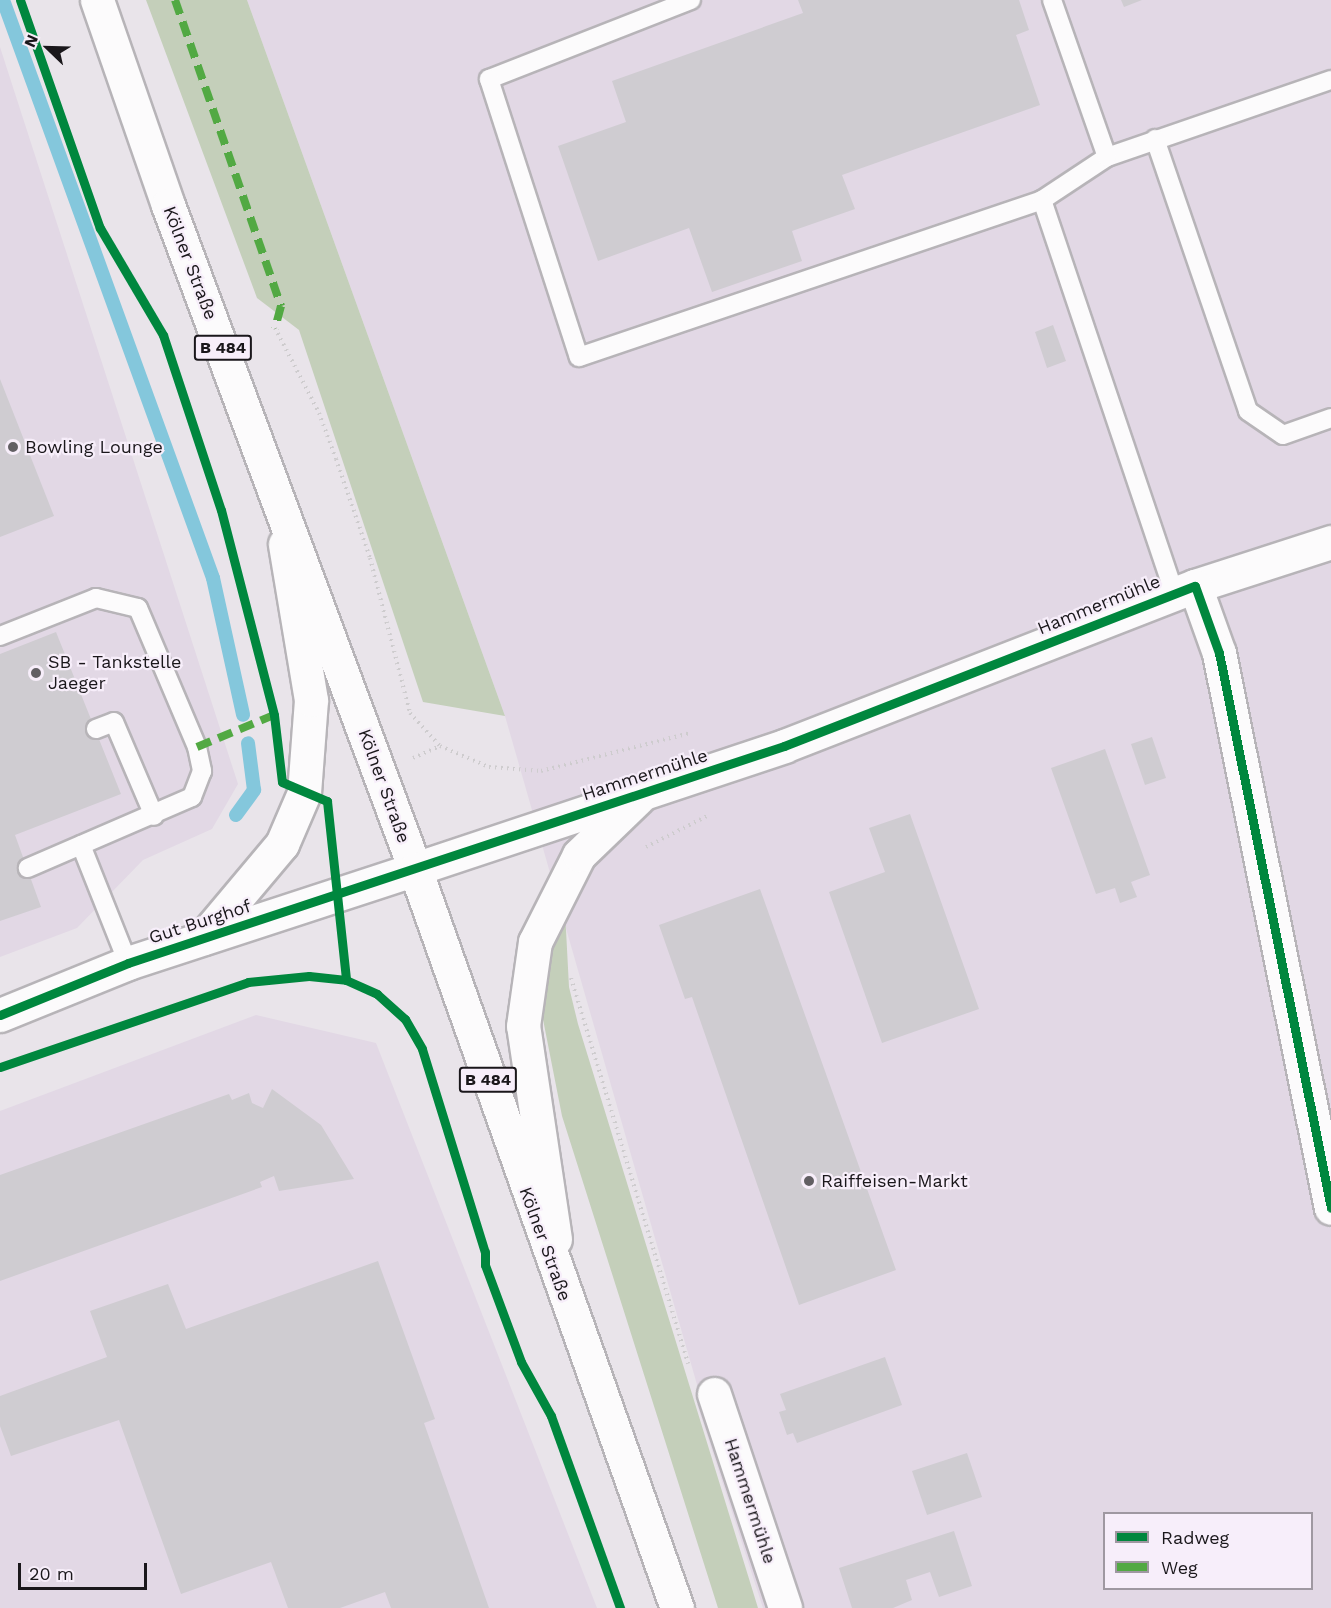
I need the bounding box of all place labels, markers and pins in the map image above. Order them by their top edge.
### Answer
place label: Bowling Lounge [25,436,163,458]
marker: Bowling Lounge [6,440,20,454]
place label: SB - Tankstelle Jaeger [48,652,182,694]
marker: SB - Tankstelle Jaeger [29,666,43,680]
place label: Raiffeisen-Markt [821,1170,968,1192]
marker: Raiffeisen-Markt [802,1174,816,1188]

